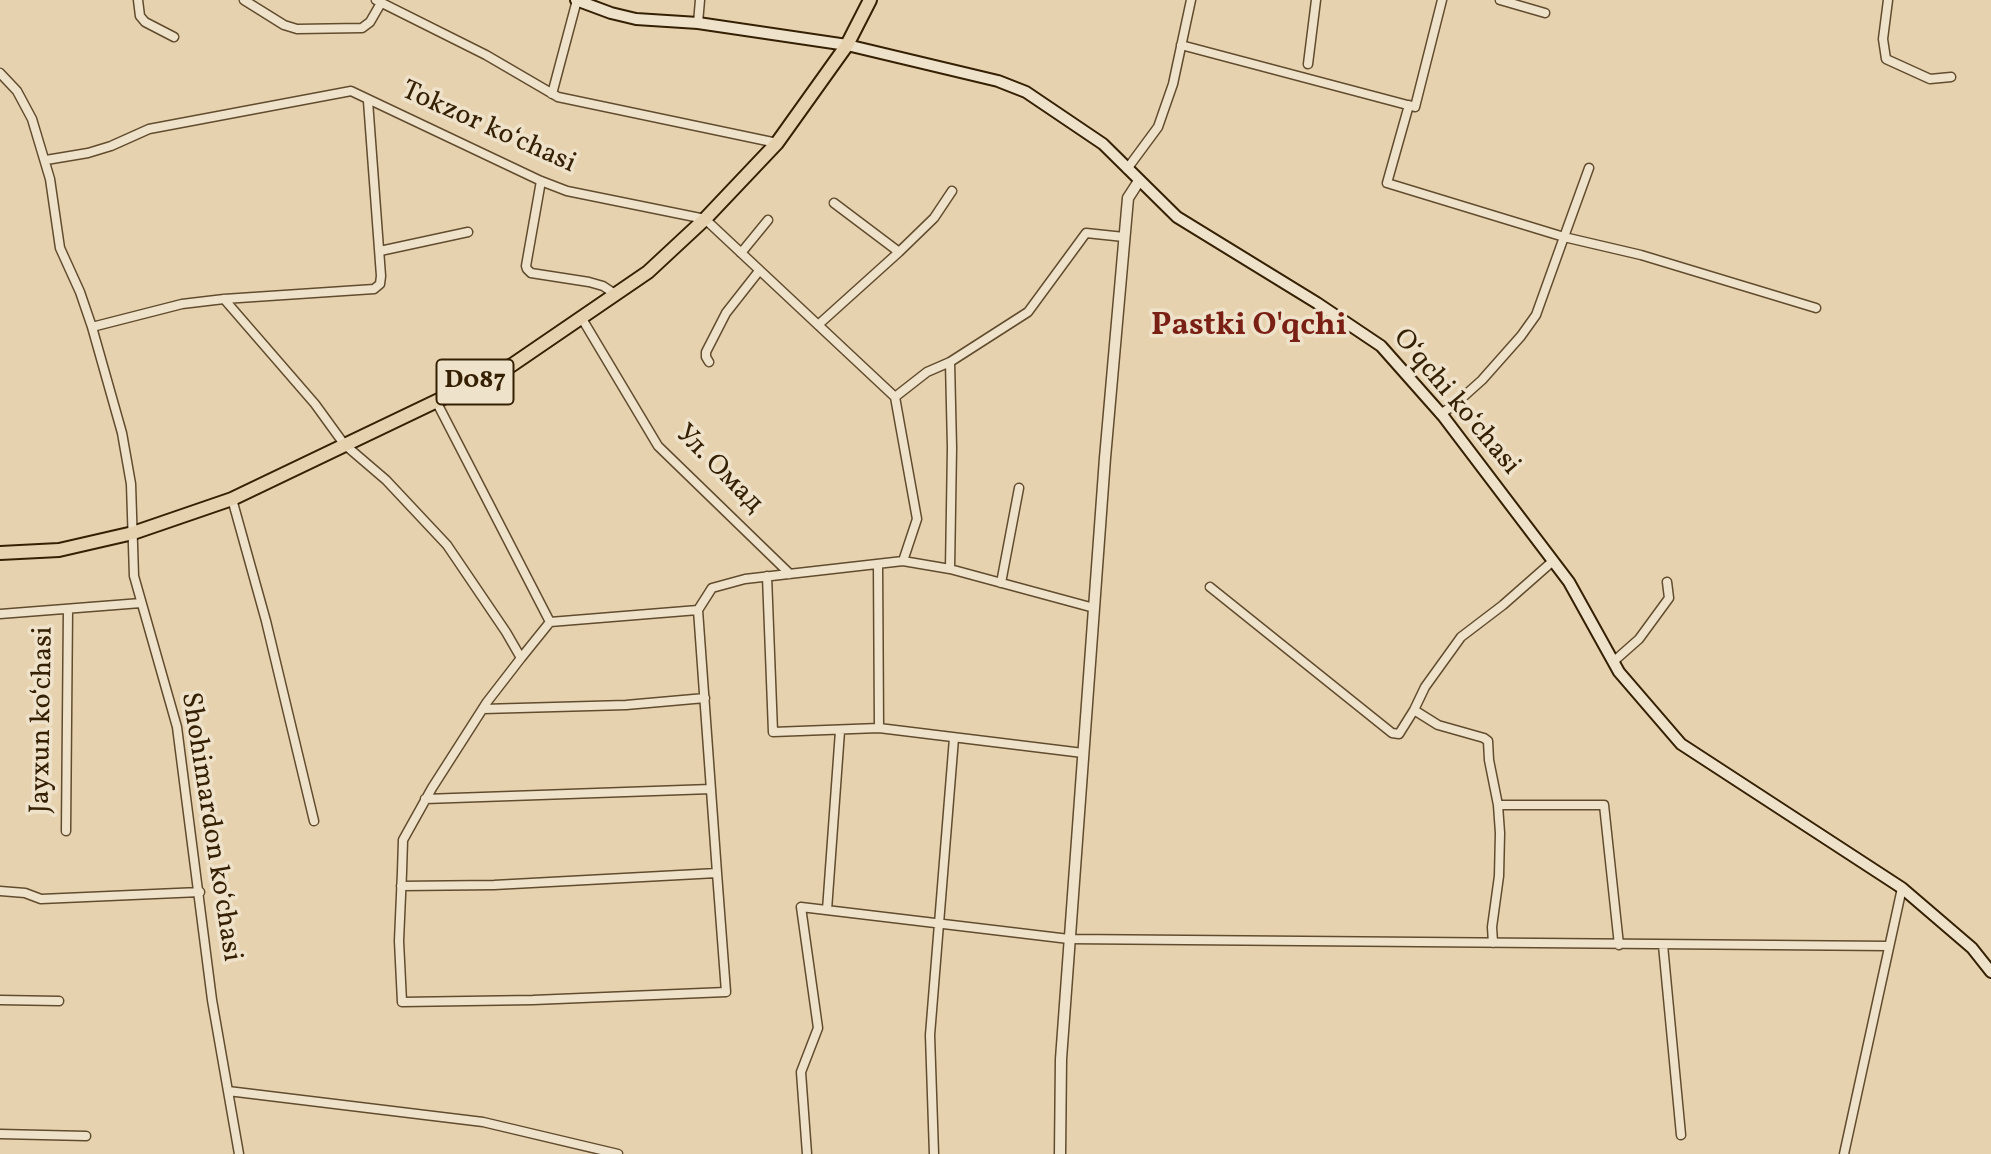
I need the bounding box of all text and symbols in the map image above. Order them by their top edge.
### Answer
street label: Tokzor koʻchasi [396,76,580,182]
district label: Pastki O'qchi [1151,309,1347,347]
street label: Oʻqchi koʻchasi [1384,323,1526,483]
road number: D087 [436,360,514,404]
street label: Ул. Омад [667,419,769,521]
street label: Jayxun koʻchasi [26,626,62,814]
street label: Shohimardon koʻchasi [171,690,247,964]

